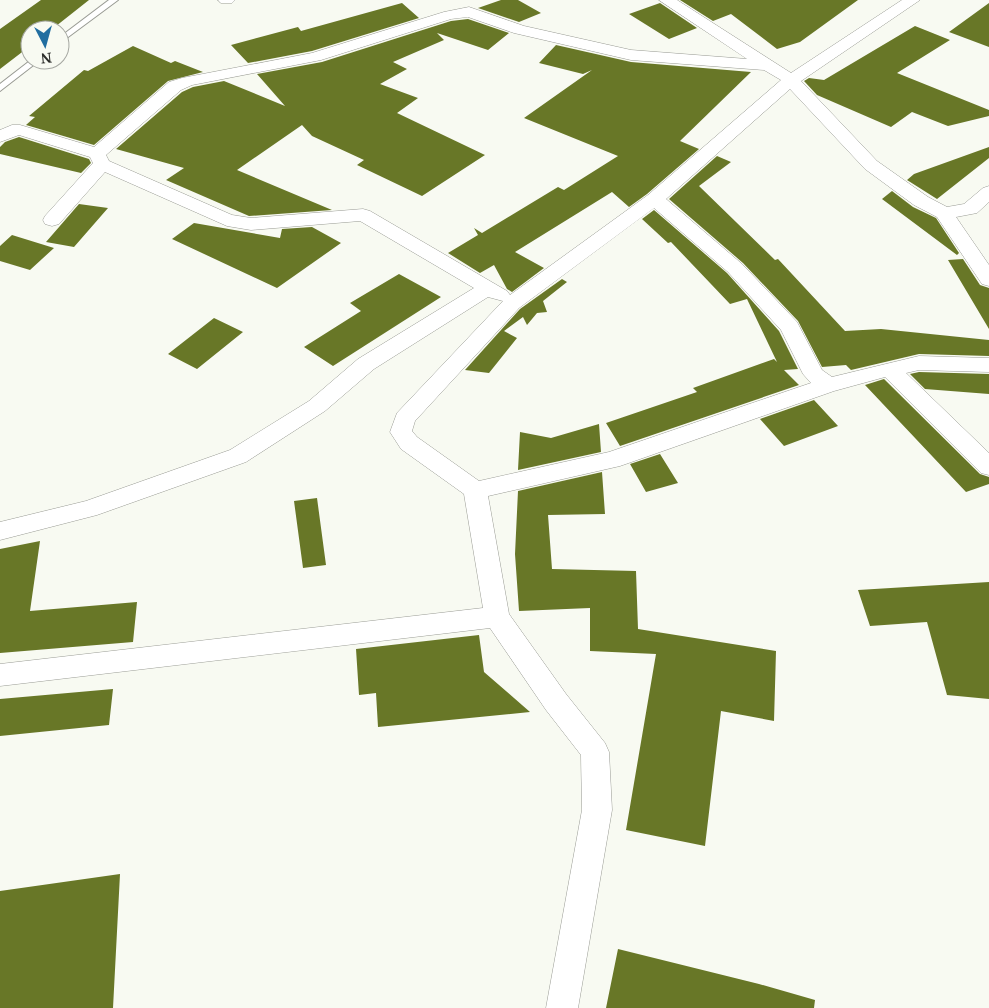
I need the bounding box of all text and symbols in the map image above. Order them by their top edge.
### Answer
north arrow [20,20,70,70]
text: N [40,48,53,68]

